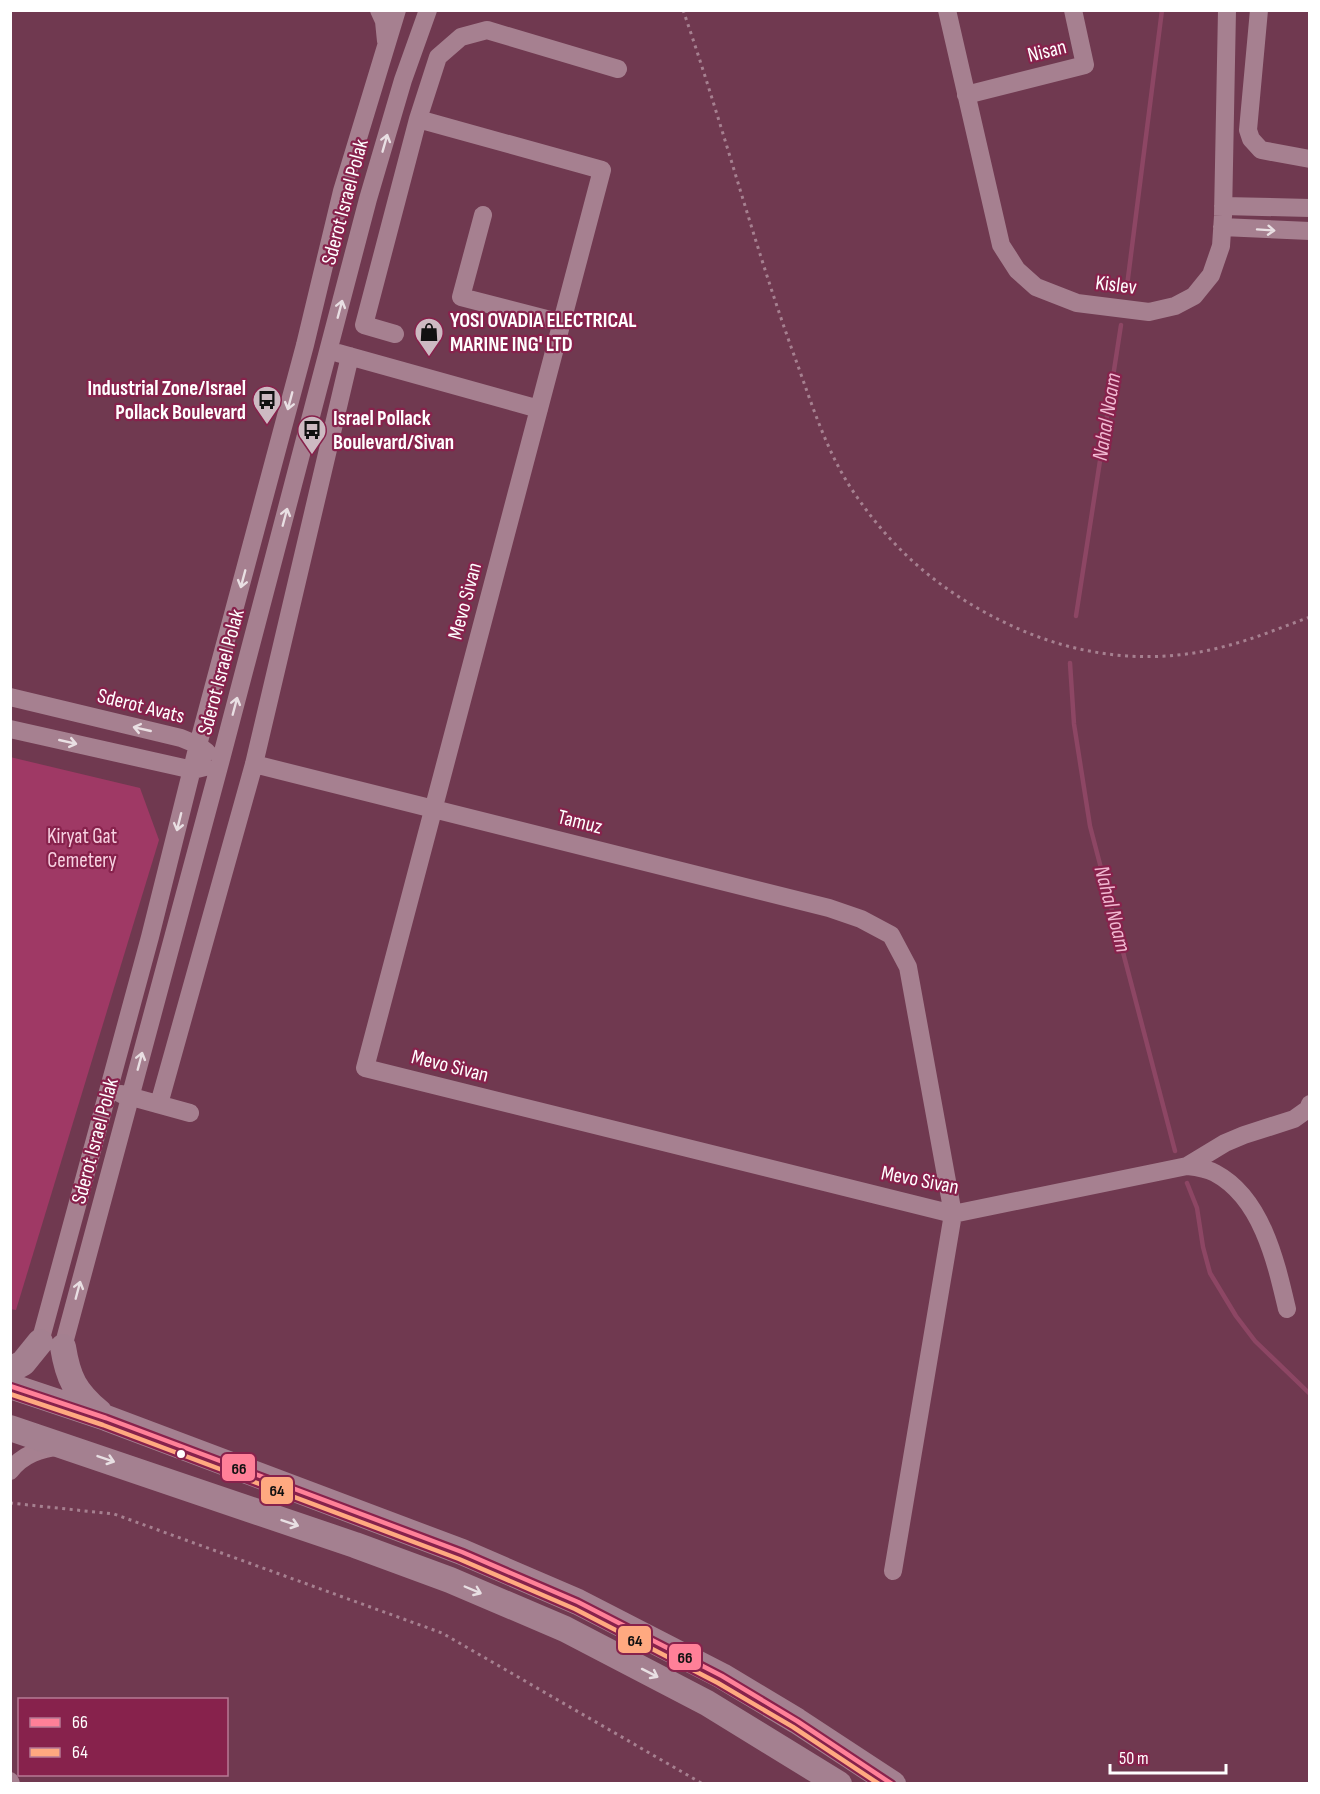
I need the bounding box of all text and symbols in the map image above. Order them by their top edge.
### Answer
street label: Nisan [1025,34,1069,68]
one-way arrow [380,134,391,153]
street label: Sderot Israel Polak [316,136,374,268]
one-way arrow [1255,225,1275,236]
street label: Kislev [1094,270,1138,300]
one-way arrow [334,299,346,318]
place label: YOSI OVADIA ELECTRICAL MARINE ING' LTD [450,308,636,357]
shop icon: YOSI OVADIA ELECTRICAL MARINE ING' LTD [413,316,445,358]
water label: Nahal Noam [1087,371,1127,463]
place label: Industrial Zone/Israel Pollack Boulevard [88,376,246,425]
bus stop icon: Industrial Zone/Israel Pollack Boulevard [251,384,283,426]
one-way arrow [284,392,295,411]
place label: Israel Pollack Boulevard/Sivan [333,406,454,455]
bus stop icon: Israel Pollack Boulevard/Sivan [296,414,328,456]
one-way arrow [280,508,291,527]
street label: Mevo Sivan [443,560,487,642]
one-way arrow [237,569,248,588]
street label: Sderot Israel Polak [192,606,250,738]
street label: Sderot Avats [95,683,187,729]
one-way arrow [230,697,241,716]
one-way arrow [133,722,152,734]
one-way arrow [57,737,77,748]
street label: Tamuz [555,804,605,840]
one-way arrow [173,812,185,831]
park label: Kiryat Gat Cemetery [47,824,117,873]
water label: Nahal Noam [1088,863,1136,955]
street label: Mevo Sivan [409,1044,491,1088]
one-way arrow [134,1052,146,1071]
street label: Sderot Israel Polak [66,1075,124,1207]
street label: Mevo Sivan [879,1160,961,1200]
one-way arrow [73,1281,84,1300]
unlabelled marker [175,1448,187,1460]
line badge: 66 [221,1453,256,1482]
one-way arrow [96,1455,115,1466]
text: 66 [231,1460,247,1479]
line badge: 64 [260,1476,294,1505]
text: 64 [269,1482,285,1501]
one-way arrow [280,1518,299,1529]
one-way arrow [464,1585,482,1596]
line badge: 64 [617,1625,652,1654]
text: 64 [627,1632,643,1651]
line badge: 66 [668,1643,702,1671]
text: 66 [677,1649,693,1668]
one-way arrow [640,1668,658,1679]
legend [18,1698,228,1776]
text: 66 [72,1712,88,1733]
scale bar [1110,1737,1226,1775]
text: 64 [72,1742,88,1763]
text: 50 m [1119,1748,1149,1769]

